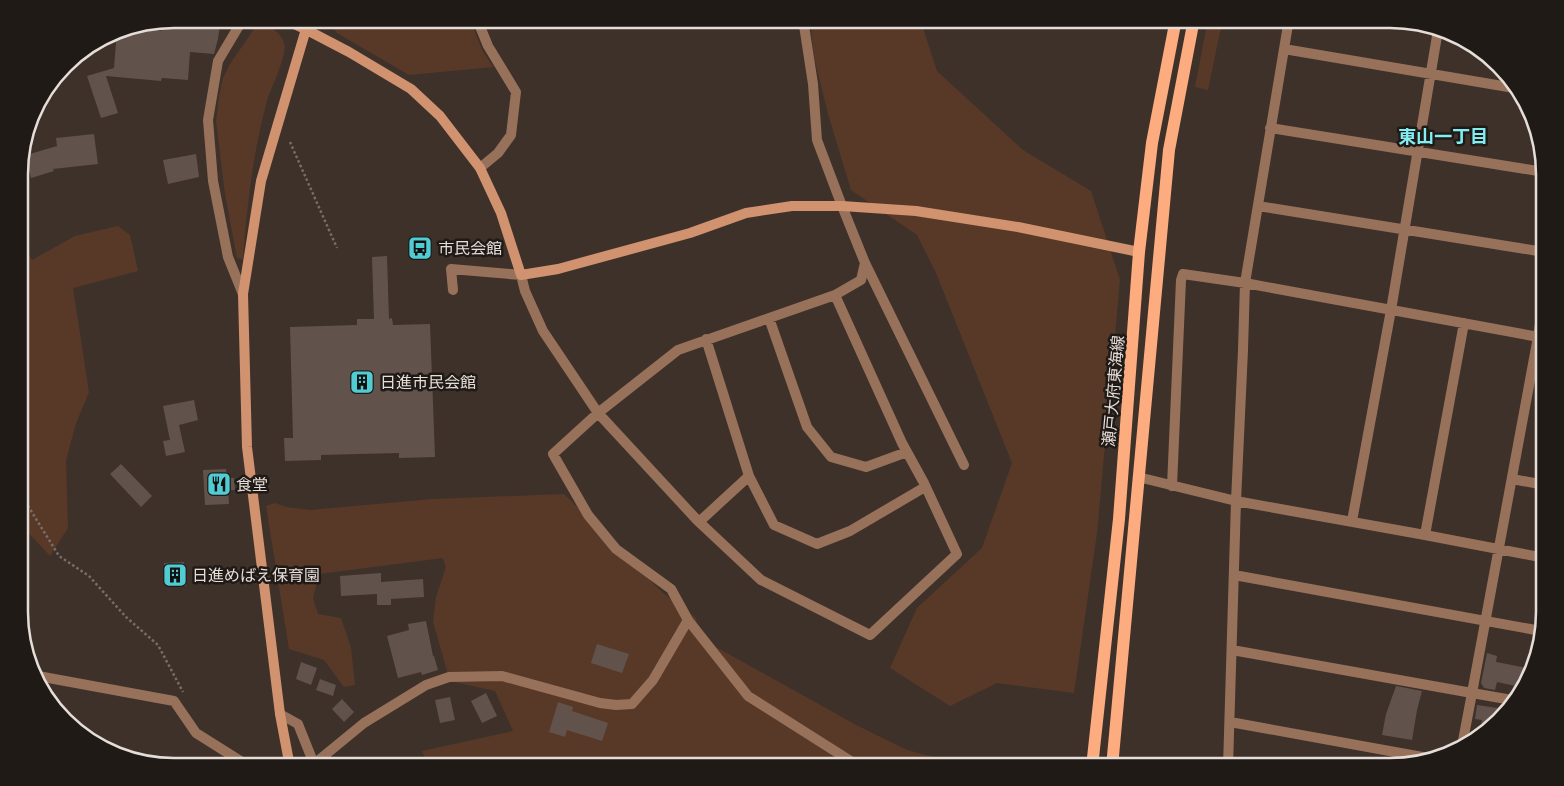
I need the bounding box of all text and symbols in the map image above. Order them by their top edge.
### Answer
district label: 東山一丁目 [1398,124,1488,148]
bus stop icon: 市民会館 [407,235,433,261]
place label: 市民会館 [438,237,502,259]
street label: 瀬戸大府東海線 [1097,334,1129,448]
building icon: 日進市民会館 [349,369,375,395]
place label: 日進市民会館 [380,371,476,393]
restaurant icon: 食堂 [206,471,232,497]
place label: 食堂 [236,473,268,495]
building icon: 日進めばえ保育園 [162,562,188,588]
place label: 日進めばえ保育園 [192,564,320,586]

